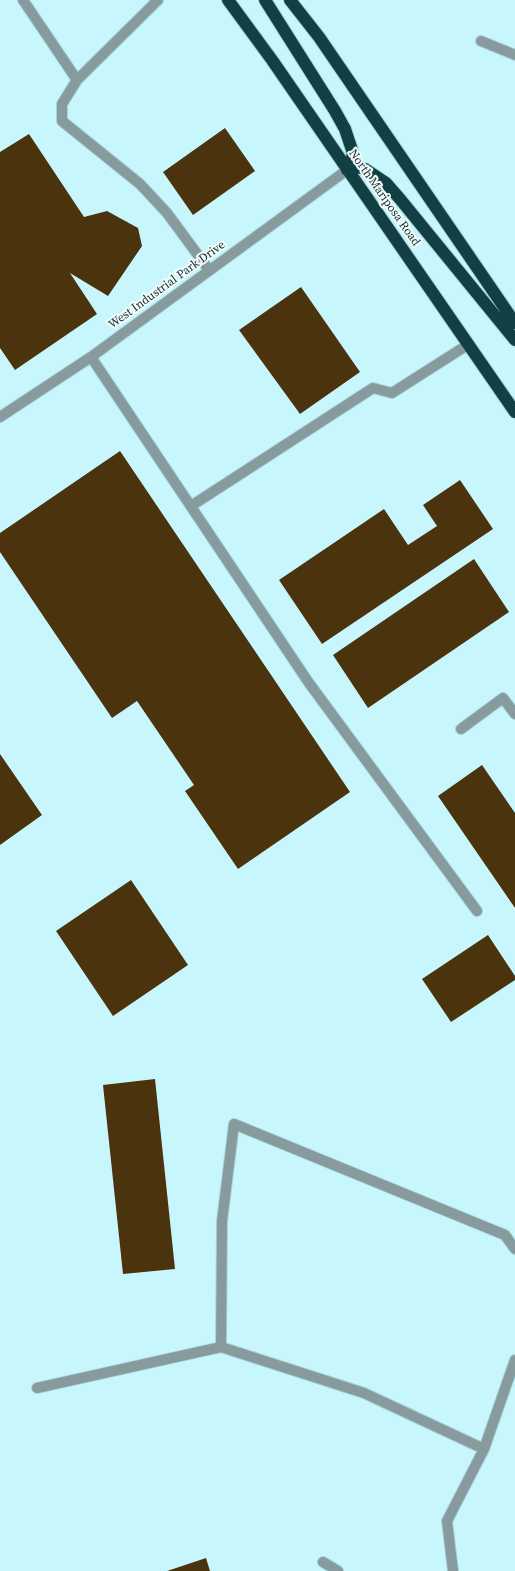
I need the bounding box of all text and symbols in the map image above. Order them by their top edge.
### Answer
street label: North Mariposa Road [345,147,423,249]
street label: West Industrial Park Drive [106,238,228,332]

